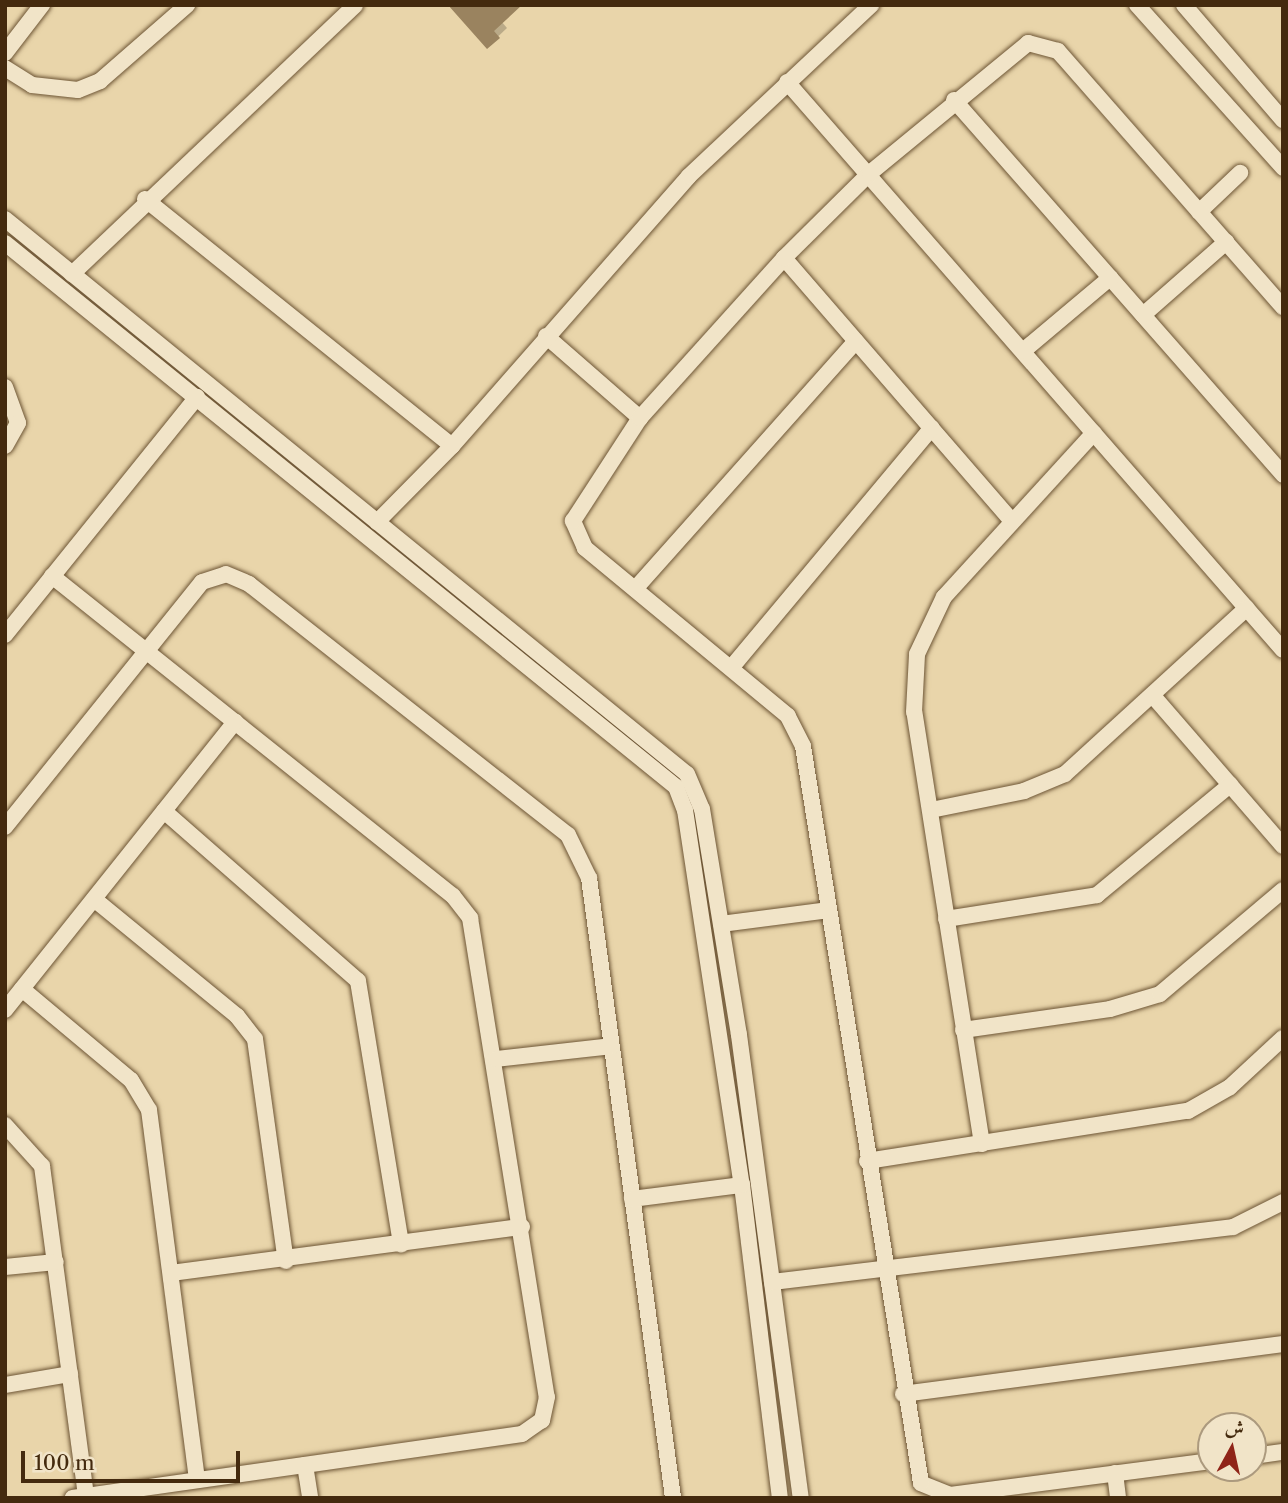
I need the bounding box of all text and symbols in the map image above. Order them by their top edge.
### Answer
north arrow [1197,1412,1267,1482]
text: ش [1224,1415,1246,1440]
scale bar [24,1436,243,1480]
text: 100 m [34,1450,95,1475]

